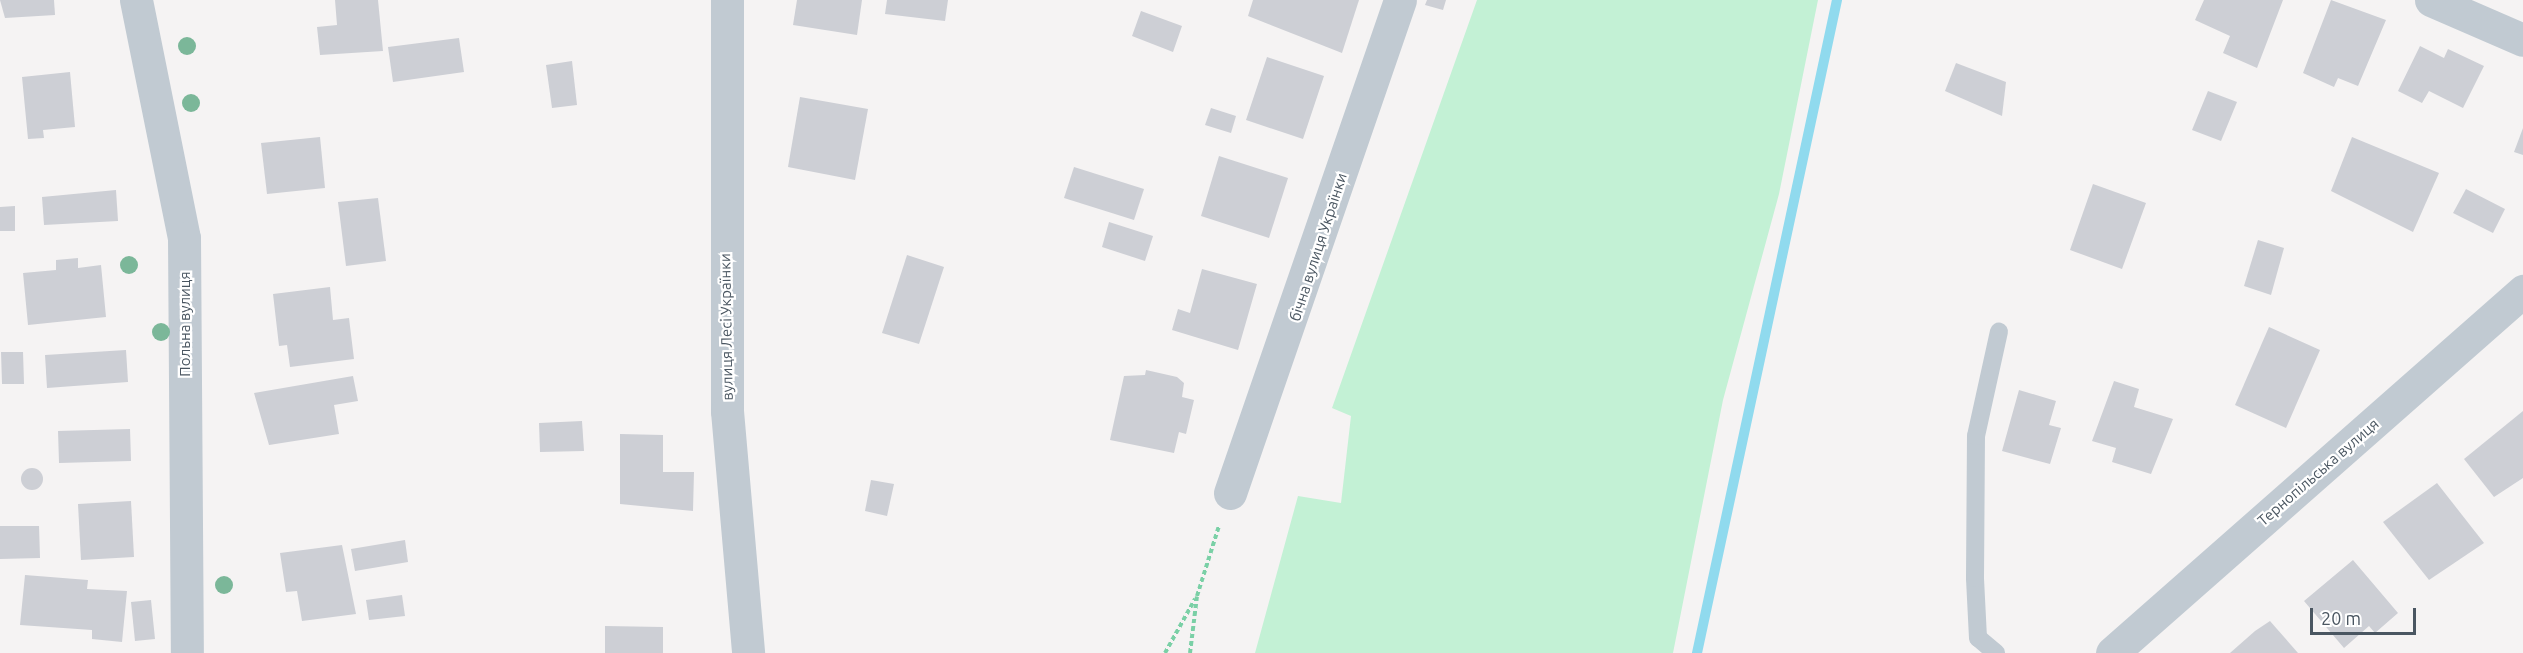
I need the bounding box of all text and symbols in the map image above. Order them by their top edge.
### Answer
street label: бічна вулиця Українки [1286,171,1350,323]
street label: вулиця Лесі Українки [716,253,736,401]
street label: Польна вулиця [176,271,194,377]
street label: Тернопільська вулиця [2254,415,2382,529]
scale bar [2313,596,2420,634]
text: 20 m [2321,608,2361,628]

